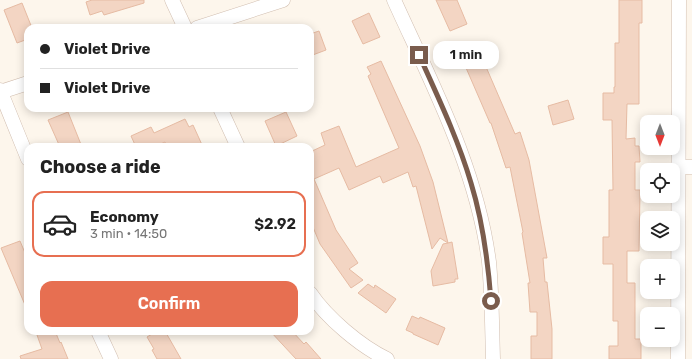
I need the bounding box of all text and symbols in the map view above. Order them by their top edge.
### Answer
text: Violet Drive [64,40,150,58]
callout: 1 min [433,41,499,69]
route end [410,46,428,64]
text: 1 min [450,47,482,62]
text: Violet Drive [64,79,150,97]
north arrow [640,115,680,155]
map controls [640,115,680,347]
text: Choose a ride [40,156,161,178]
button: locate [640,163,680,203]
icon: car [42,206,78,242]
text: Economy [90,208,159,226]
button: layers [640,211,680,251]
text: $2.92 [254,215,296,233]
text: 3 min · 14:50 [90,226,167,241]
button: + [640,259,680,299]
button: Confirm [40,281,298,327]
route start [482,292,500,310]
button: − [640,307,680,347]

